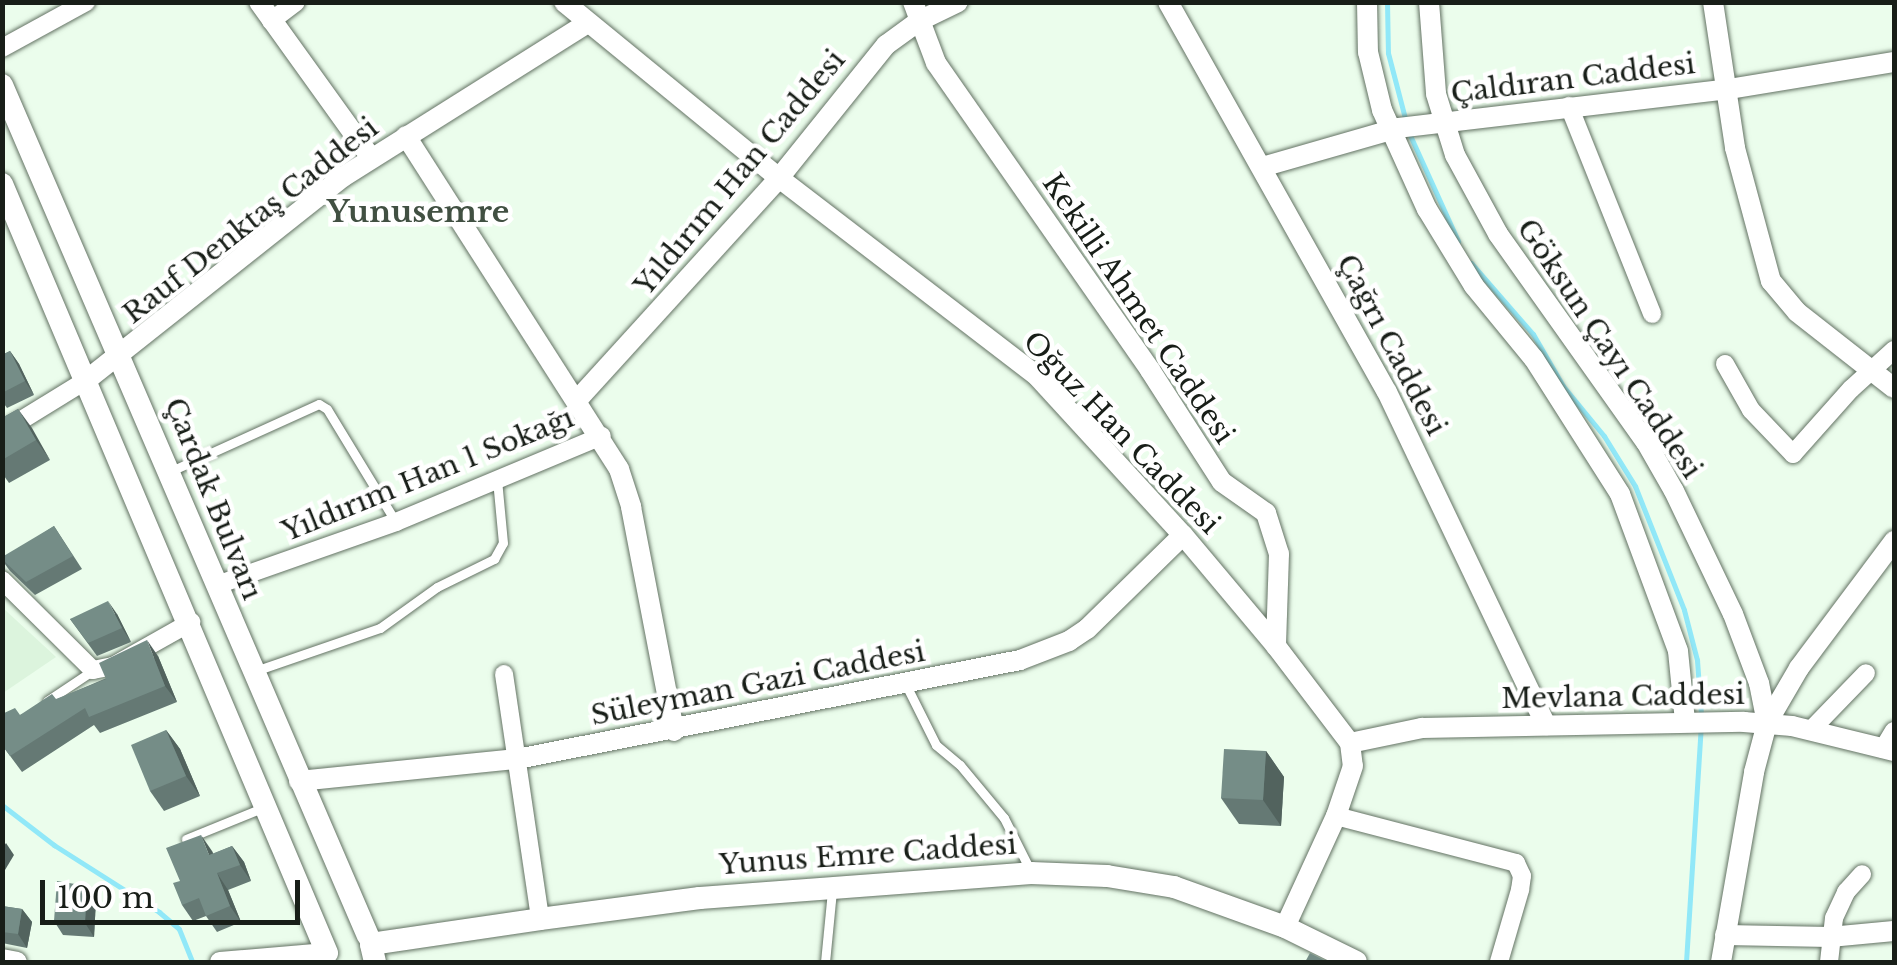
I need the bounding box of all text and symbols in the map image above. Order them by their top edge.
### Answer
street label: Yıldırım Han Caddesi [628,44,852,302]
street label: Çaldıran Caddesi [1449,47,1697,111]
street label: Rauf Denktaş Caddesi [117,111,385,331]
street label: Kekilli Ahmet Caddesi [1035,167,1241,451]
district label: Yunusemre [327,194,509,230]
street label: Göksun Çayı Caddesi [1510,213,1708,485]
street label: Çağrı Caddesi [1329,249,1453,441]
street label: Oğuz Han Caddesi [1016,325,1226,541]
street label: Çardak Bulvarı [157,393,269,605]
street label: Yıldırım Han 1 Sokağı [277,401,579,549]
street label: Süleyman Gazi Caddesi [588,635,928,733]
street label: Mevlana Caddesi [1501,678,1745,716]
street label: Yunus Emre Caddesi [718,828,1018,882]
scale bar [45,860,305,922]
text: 100 m [57,879,154,916]

